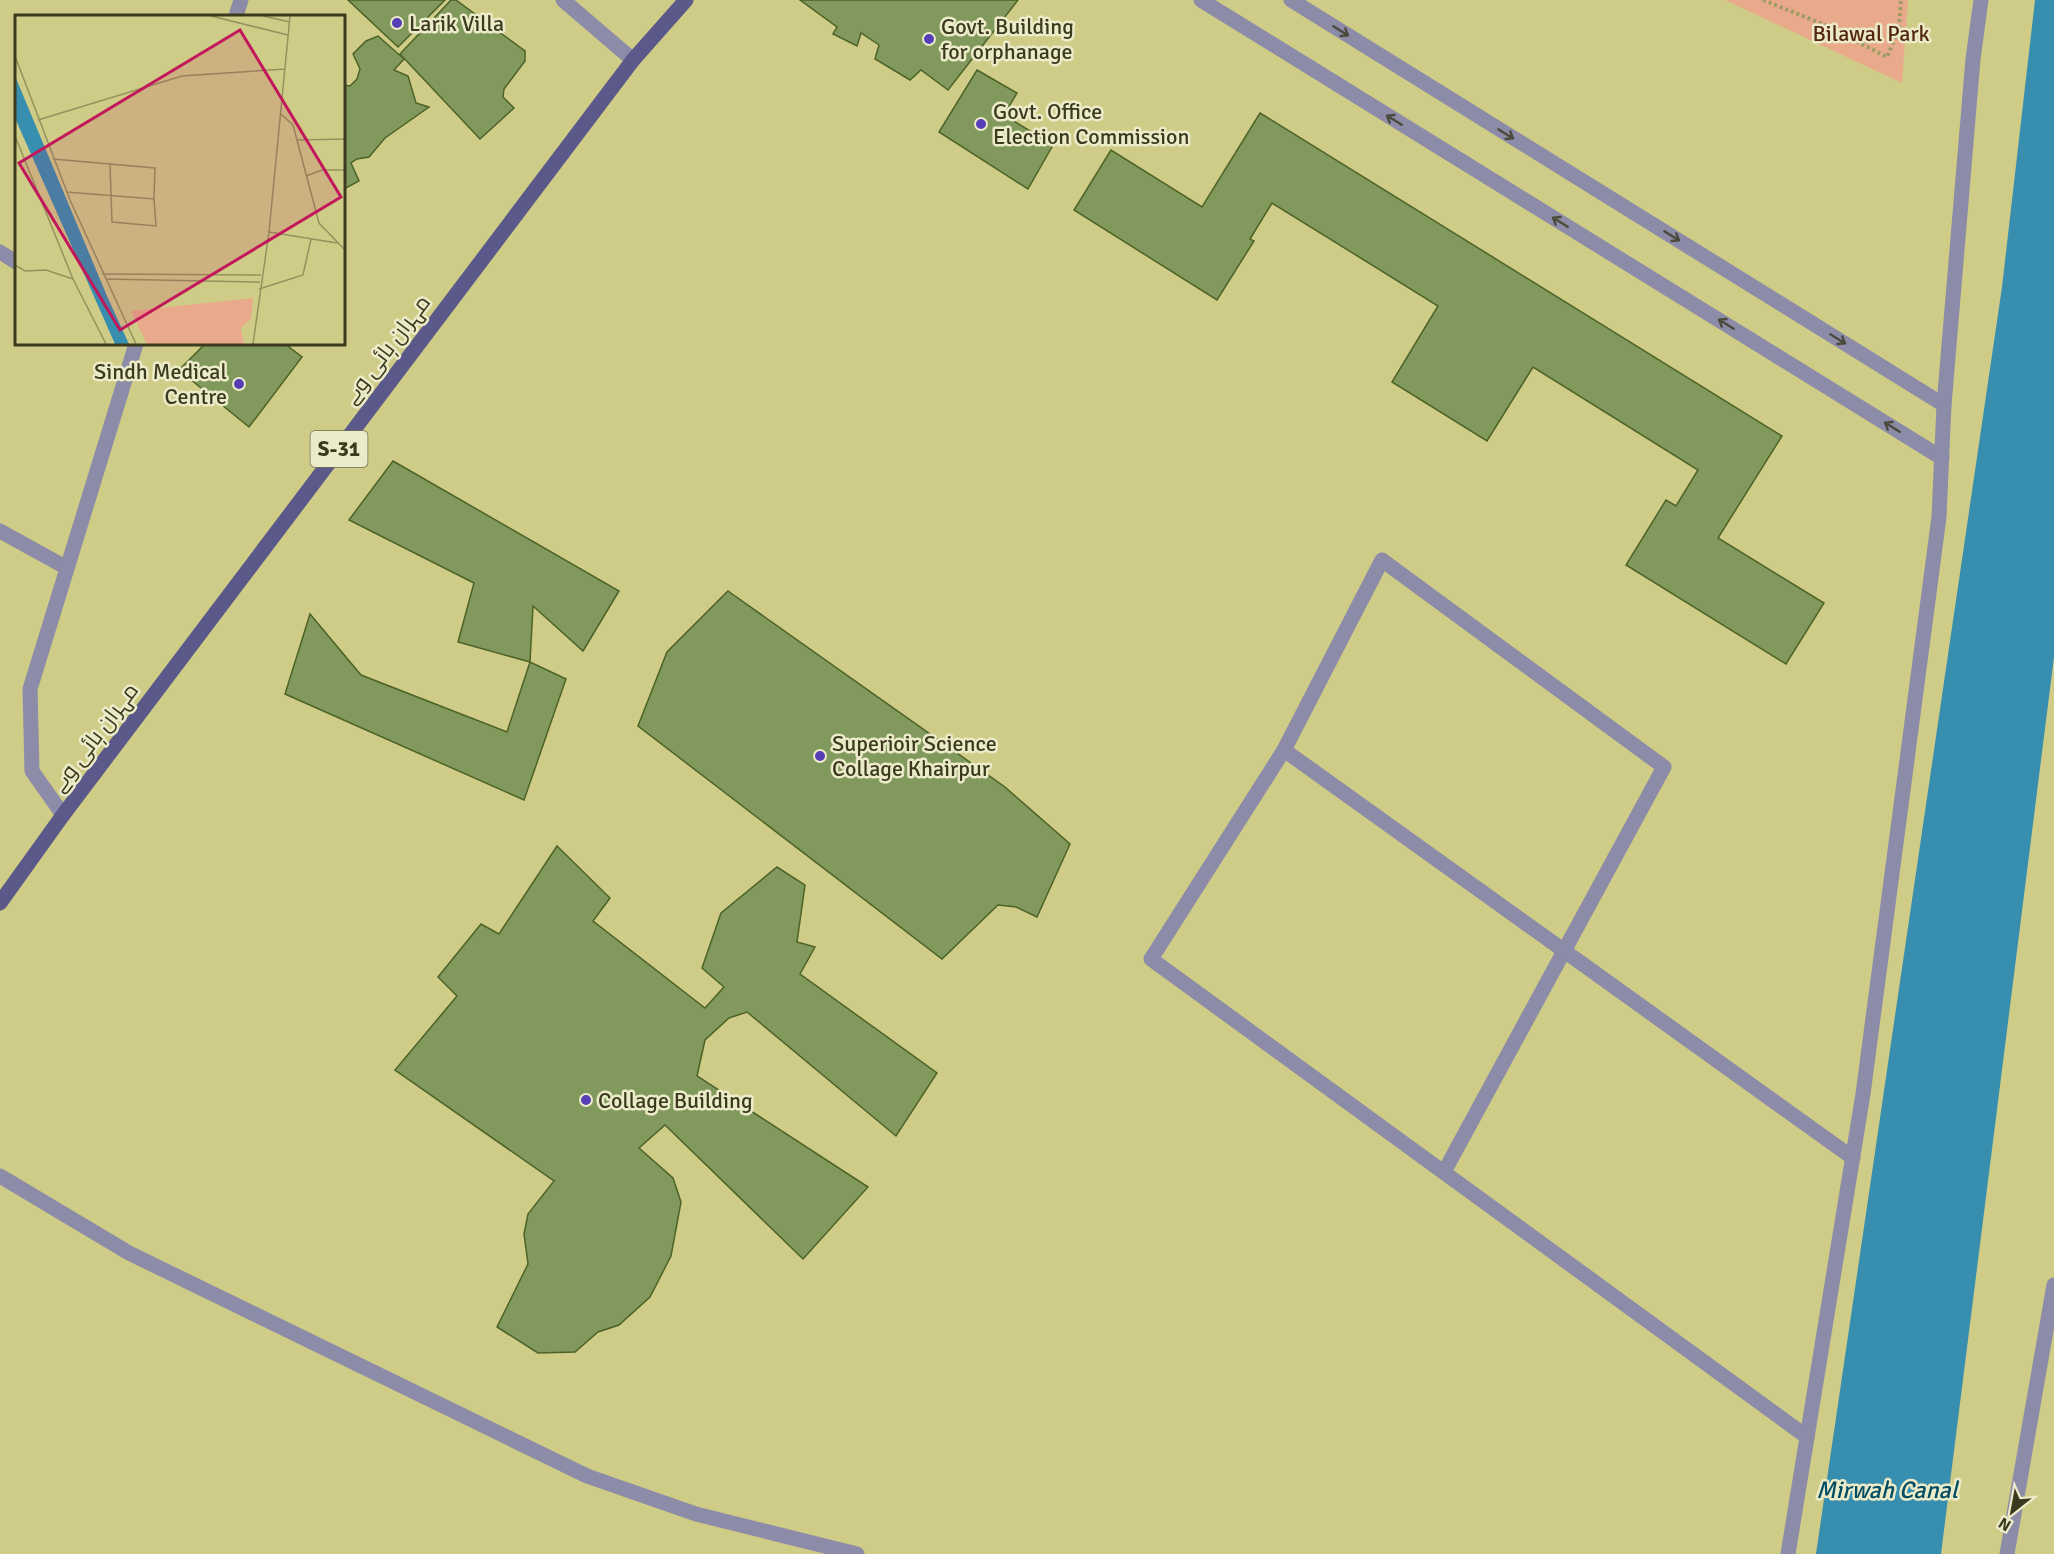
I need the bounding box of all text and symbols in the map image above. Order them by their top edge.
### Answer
place label: Larik Villa [409,10,504,37]
place label: Govt. Building for orphanage [941,13,1074,65]
inset map [15,15,345,345]
marker: Larik Villa [390,16,404,30]
park label: Bilawal Park [1812,20,1930,47]
one-way arrow [1332,25,1349,37]
marker: Govt. Building for orphanage [922,32,936,46]
place label: Govt. Office Election Commission [993,98,1189,150]
one-way arrow [1386,113,1403,125]
marker: Govt. Office Election Commission [974,117,988,131]
one-way arrow [1497,128,1514,140]
one-way arrow [1552,215,1569,227]
one-way arrow [1663,231,1680,243]
street label: مہران ہائی وے [337,290,437,410]
one-way arrow [1718,318,1735,330]
one-way arrow [1829,334,1846,346]
place label: Sindh Medical Centre [94,358,227,410]
marker: Sindh Medical Centre [232,377,246,391]
one-way arrow [1884,420,1901,432]
road number: S-31 [310,431,368,467]
street label: مہران ہائی وے [45,678,145,798]
place label: Superioir Science Collage Khairpur [832,730,997,782]
marker: Superioir Science Collage Khairpur [813,749,827,763]
place label: Collage Building [598,1087,753,1114]
marker: Collage Building [579,1093,593,1107]
water label: Mirwah Canal [1816,1475,1960,1505]
north arrow [1982,1482,2042,1542]
text: N [1995,1513,2015,1535]

